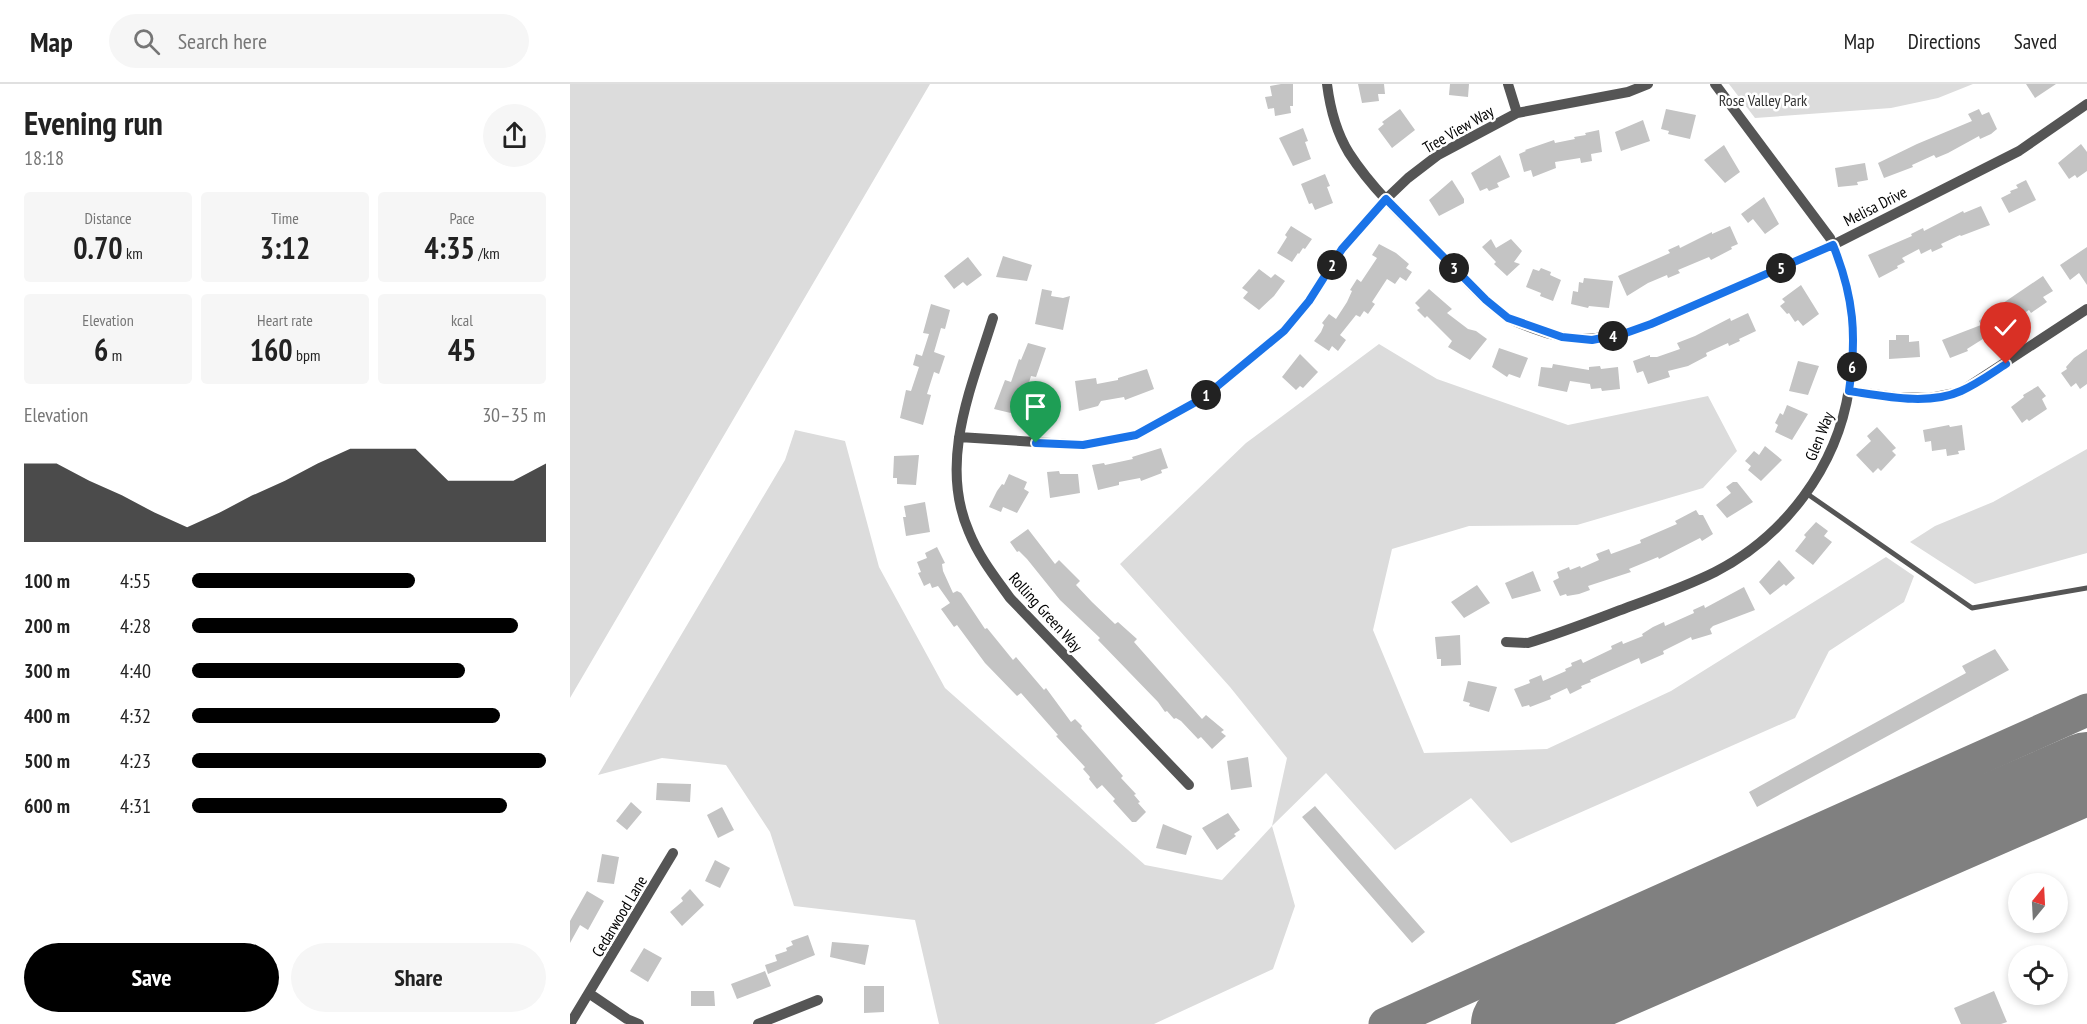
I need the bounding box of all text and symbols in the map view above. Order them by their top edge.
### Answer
search box [109,14,529,68]
text: Map [30,23,73,60]
icon: search [130,25,163,58]
text: Search here [178,27,267,55]
text: Map [1844,28,1875,55]
text: Directions [1908,28,1981,55]
text: Saved [2014,28,2057,55]
park label: Rose Valley Park [1719,90,1808,110]
text: Evening run [24,101,163,144]
street label: Tree View Way [1419,101,1497,157]
button: share [483,104,546,167]
text: 18:18 [24,145,64,171]
street label: Melisa Drive [1840,182,1910,230]
text: Distance [84,208,132,228]
text: Time [271,208,299,228]
text: Pace [449,208,475,228]
text: 0.70 [73,228,123,267]
text: 3:12 [260,228,310,267]
text: 4:35 [424,228,475,267]
text: km [123,243,143,263]
text: /km [475,243,500,263]
pin: 2 [1317,250,1347,280]
pin: 3 [1439,253,1469,283]
pin: 5 [1766,253,1796,283]
text: 2 [1328,255,1336,275]
text: 3 [1450,258,1458,278]
text: 5 [1777,258,1785,278]
pin [1980,302,2031,364]
text: Elevation [82,310,134,330]
text: Heart rate [257,310,313,330]
text: kcal [451,310,473,330]
icon: check [1989,311,2022,344]
pin: 4 [1598,321,1628,351]
text: 4 [1609,326,1617,346]
text: 6 [94,330,108,369]
text: 160 [250,330,293,369]
text: 45 [448,330,476,369]
text: m [108,345,122,365]
text: bpm [293,345,320,365]
pin: 6 [1837,352,1867,382]
text: 6 [1848,357,1856,377]
pin: 1 [1191,380,1221,410]
pin [1010,381,1061,443]
text: 1 [1202,385,1210,405]
icon: arrive [1019,390,1052,423]
text: Elevation [24,402,88,428]
text: 30–35 m [482,402,546,428]
street label: Glen Way [1800,409,1838,463]
text: 100 m [24,568,70,594]
text: 4:55 [120,568,151,594]
street label: Rolling Green Way [1005,568,1087,656]
text: 200 m [24,613,70,639]
text: 4:28 [120,613,151,639]
text: 300 m [24,658,70,684]
text: 4:40 [120,658,151,684]
text: 400 m [24,703,70,729]
text: 4:32 [120,703,151,729]
text: 500 m [24,748,70,774]
text: 4:23 [120,748,151,774]
text: 600 m [24,793,70,819]
text: 4:31 [120,793,151,819]
street label: Cedarwood Lane [587,872,651,960]
north arrow [2008,873,2068,933]
map controls [2008,873,2068,1005]
button: Save [24,943,279,1012]
button: Share [291,943,546,1012]
button: locate [2008,945,2068,1005]

